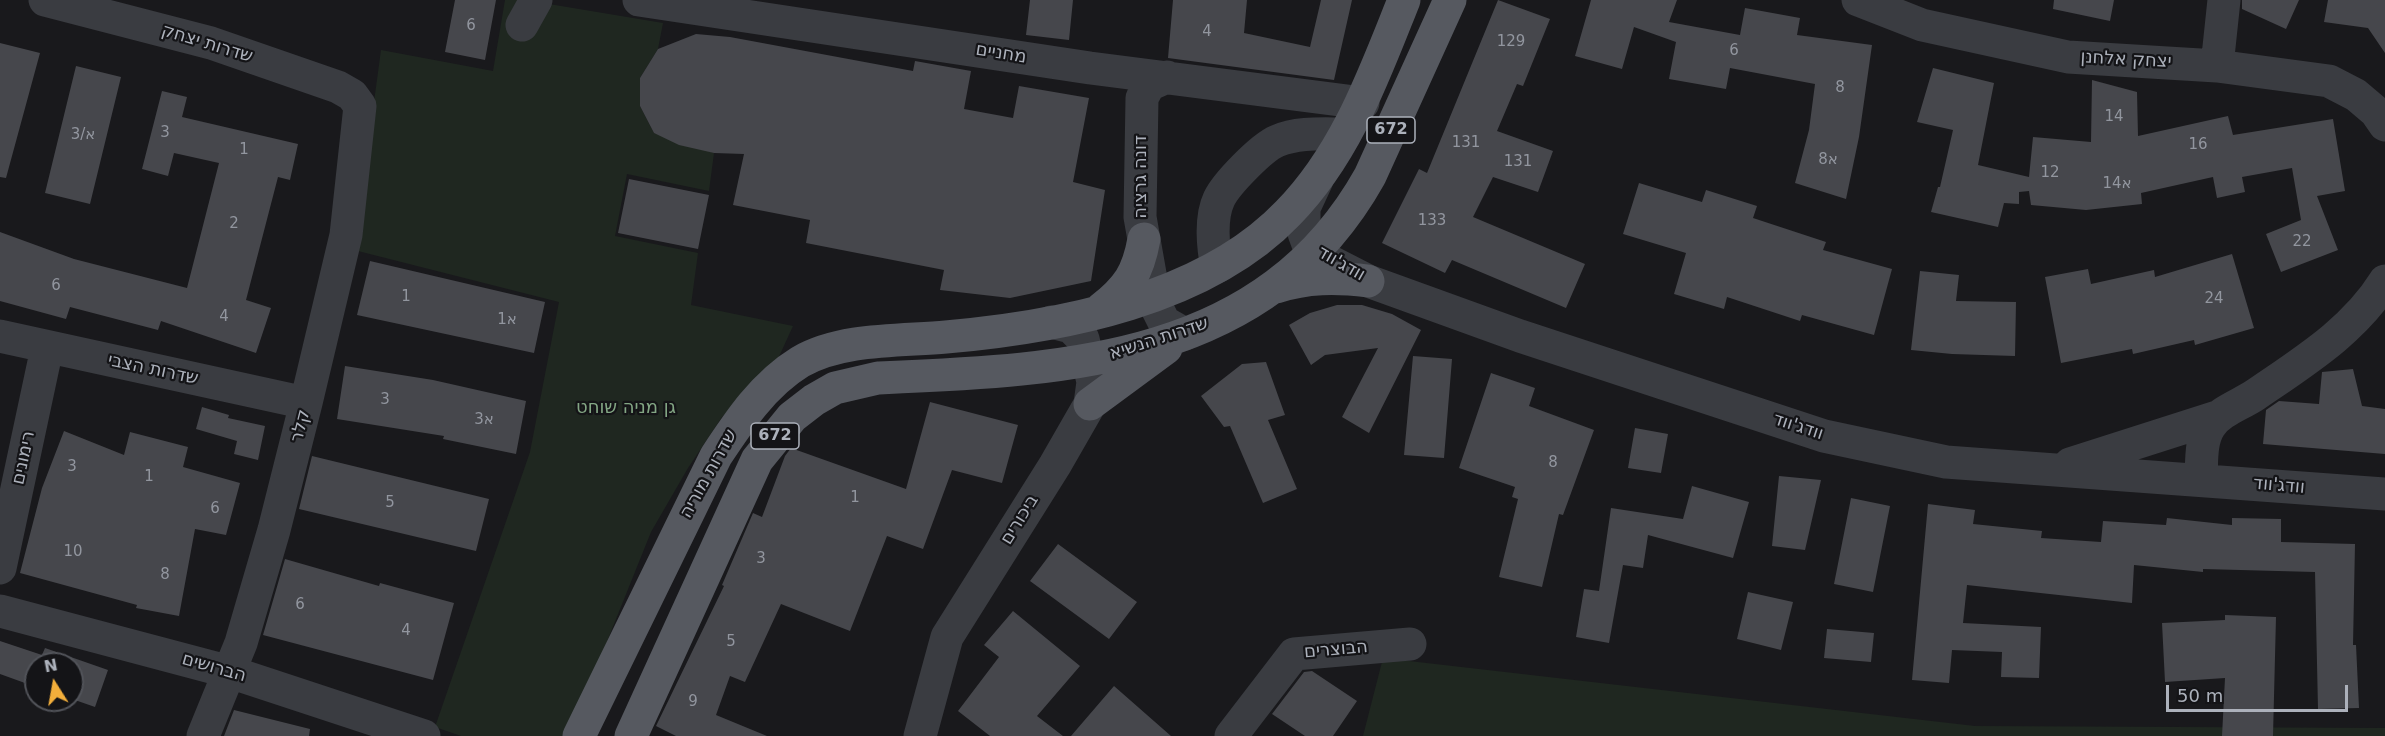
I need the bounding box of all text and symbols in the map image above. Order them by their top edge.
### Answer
house number: 6 [466,17,476,35]
street label: שדרות יצחק [159,20,255,68]
house number: 4 [1202,23,1212,41]
house number: 129 [1497,33,1525,51]
street label: מחניים [974,39,1028,69]
house number: 6 [1729,42,1739,60]
street label: יצחק אלחנן [2080,47,2172,73]
house number: 8 [1835,79,1845,97]
house number: 14 [2104,108,2124,126]
road number: 672 [1367,117,1415,143]
house number: 3 [160,124,170,142]
house number: א/3 [71,126,95,144]
house number: 131 [1452,134,1480,152]
street label: דונה גרציה [1130,135,1152,219]
house number: 16 [2188,136,2208,154]
house number: 1 [239,141,249,159]
house number: 8א [1818,151,1838,169]
house number: 131 [1504,153,1532,171]
house number: 12 [2040,164,2060,182]
house number: 14א [2102,175,2132,193]
house number: 133 [1418,212,1446,230]
house number: 2 [229,215,239,233]
house number: 22 [2292,233,2312,251]
street label: וודג'ווד [1313,242,1369,286]
house number: 6 [51,277,61,295]
house number: 1 [401,288,411,306]
house number: 24 [2204,290,2224,308]
house number: 4 [219,308,229,326]
house number: 1א [497,311,517,329]
street label: שדרות הנשיא [1107,313,1211,365]
street label: שדרות הצבי [106,350,200,390]
house number: 3 [380,391,390,409]
park label: גן מניה שוחט [576,397,676,419]
street label: קלר [287,407,315,445]
street label: וודג'ווד [1770,409,1826,445]
house number: 3א [474,411,494,429]
road number: 672 [751,423,799,449]
street label: שדרות מוריה [676,426,742,522]
street label: רימונים [8,429,40,487]
house number: 8 [1548,454,1558,472]
house number: 3 [67,458,77,476]
house number: 1 [144,468,154,486]
street label: וודג'ווד [2252,473,2306,499]
house number: 1 [850,489,860,507]
street label: ביכורים [996,491,1044,549]
house number: 5 [385,494,395,512]
house number: 6 [210,500,220,518]
house number: 10 [63,543,83,561]
house number: 3 [756,550,766,568]
house number: 8 [160,566,170,584]
house number: 6 [295,596,305,614]
house number: 4 [401,622,411,640]
house number: 5 [726,633,736,651]
street label: הבוצרים [1303,636,1369,664]
street label: הברושים [179,649,249,687]
north arrow [24,652,84,712]
text: N [42,655,59,676]
scale bar [2169,673,2350,711]
text: 50 m [2177,685,2223,706]
house number: 9 [688,693,698,711]

